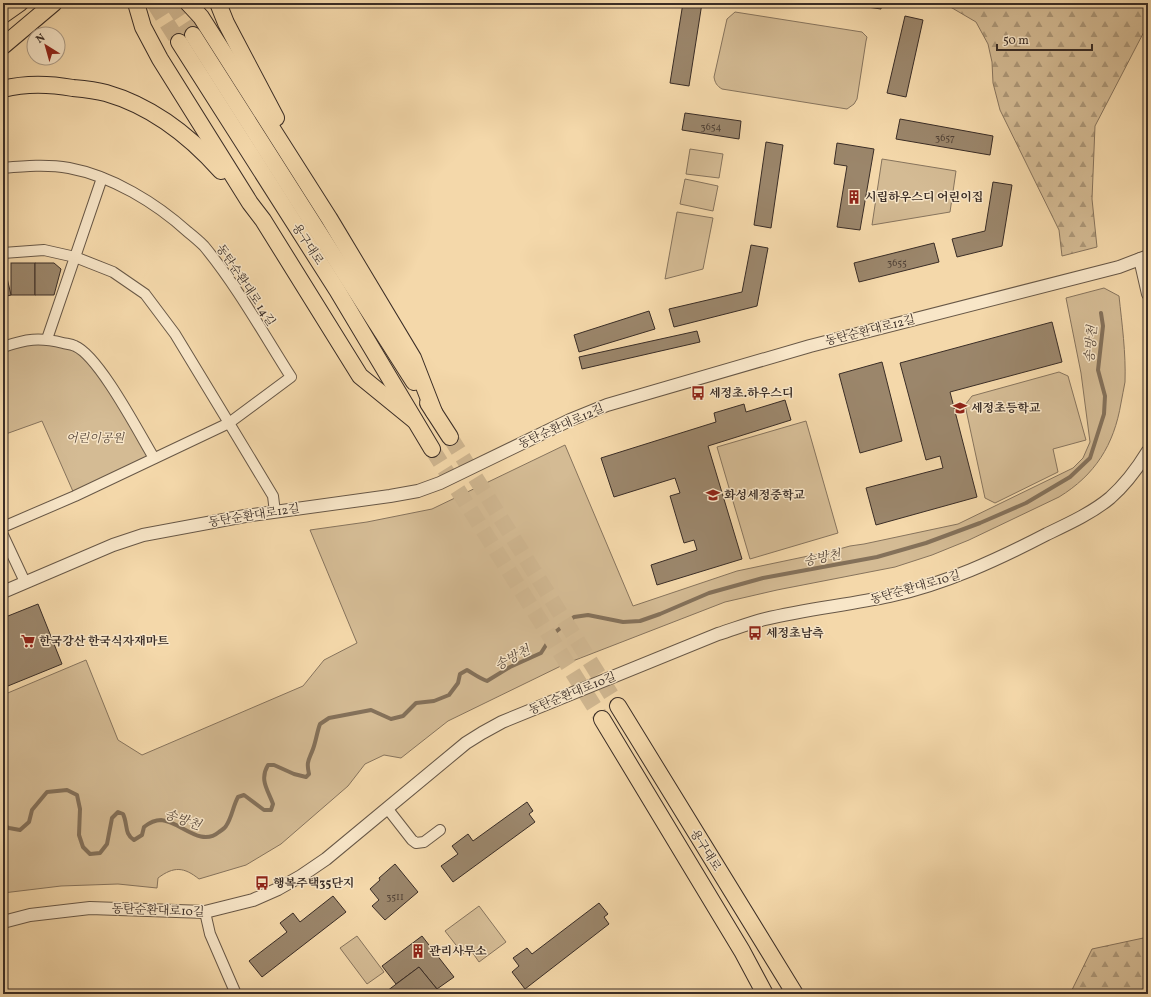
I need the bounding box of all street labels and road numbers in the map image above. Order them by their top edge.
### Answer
street label: 용구대로 [288,221,327,269]
street label: 동탄순환대로 14길 [212,242,278,330]
street label: 동탄순환대로12길 [824,312,917,350]
street label: 동탄순환대로12길 [516,401,607,453]
street label: 동탄순환대로12길 [207,501,301,531]
street label: 동탄순환대로10길 [868,567,962,608]
street label: 동탄순환대로10길 [526,669,618,719]
street label: 용구대로 [686,827,724,875]
street label: 동탄순환대로10길 [111,901,205,921]

